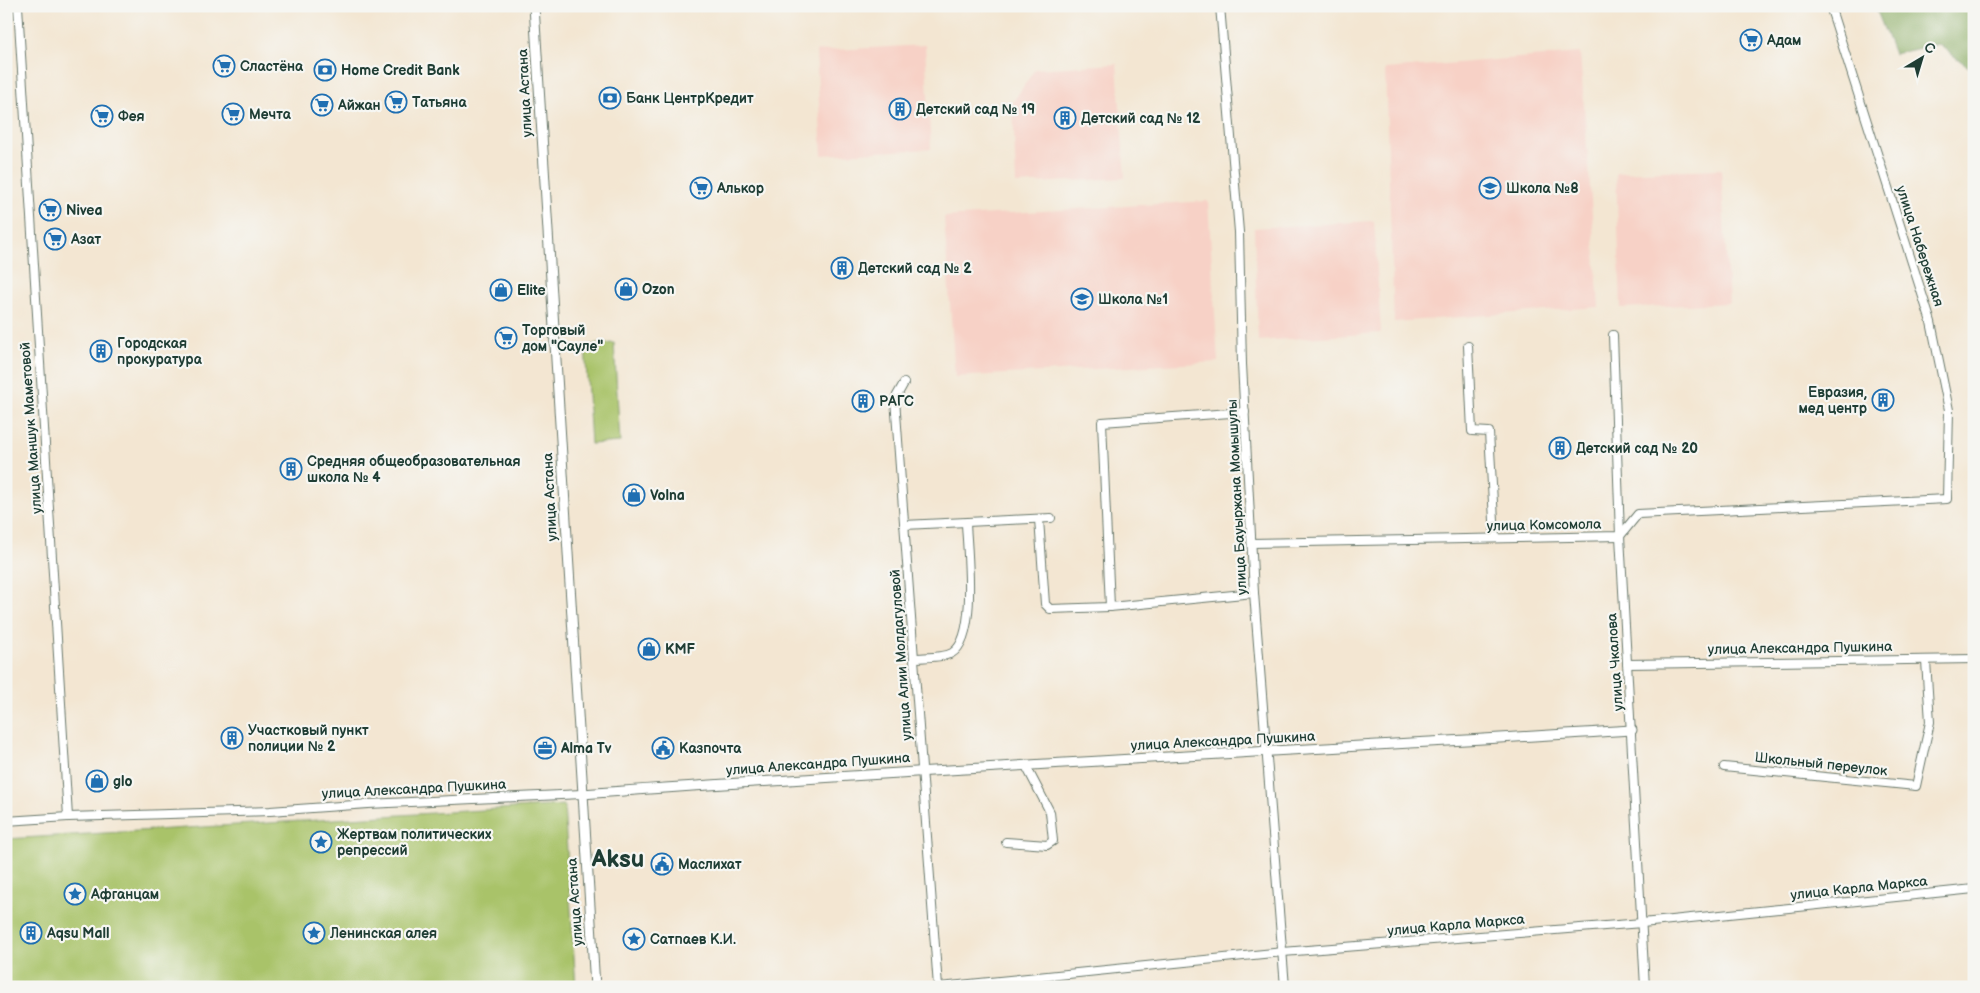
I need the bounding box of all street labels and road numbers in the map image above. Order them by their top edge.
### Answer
street label: улица Астана [514,48,536,138]
street label: улица Набережная [1892,183,1948,309]
street label: улица Маншук Маметовой [17,342,45,514]
street label: улица Бауыржана Момышулы [1223,399,1251,595]
street label: улица Астана [539,452,561,542]
street label: улица Комсомола [1486,515,1602,535]
street label: улица Алии Молдагуловой [887,569,915,741]
street label: улица Чкалова [1603,612,1627,712]
street label: улица Александра Пушкина [1708,638,1893,658]
street label: улица Александра Пушкина [1130,728,1316,754]
street label: улица Александра Пушкина [725,749,911,779]
street label: Школьный переулок [1754,749,1889,779]
street label: улица Александра Пушкина [321,776,507,802]
street label: улица Астана [563,857,587,947]
street label: улица Карла Маркса [1790,872,1929,904]
street label: улица Карла Маркса [1387,910,1526,939]

